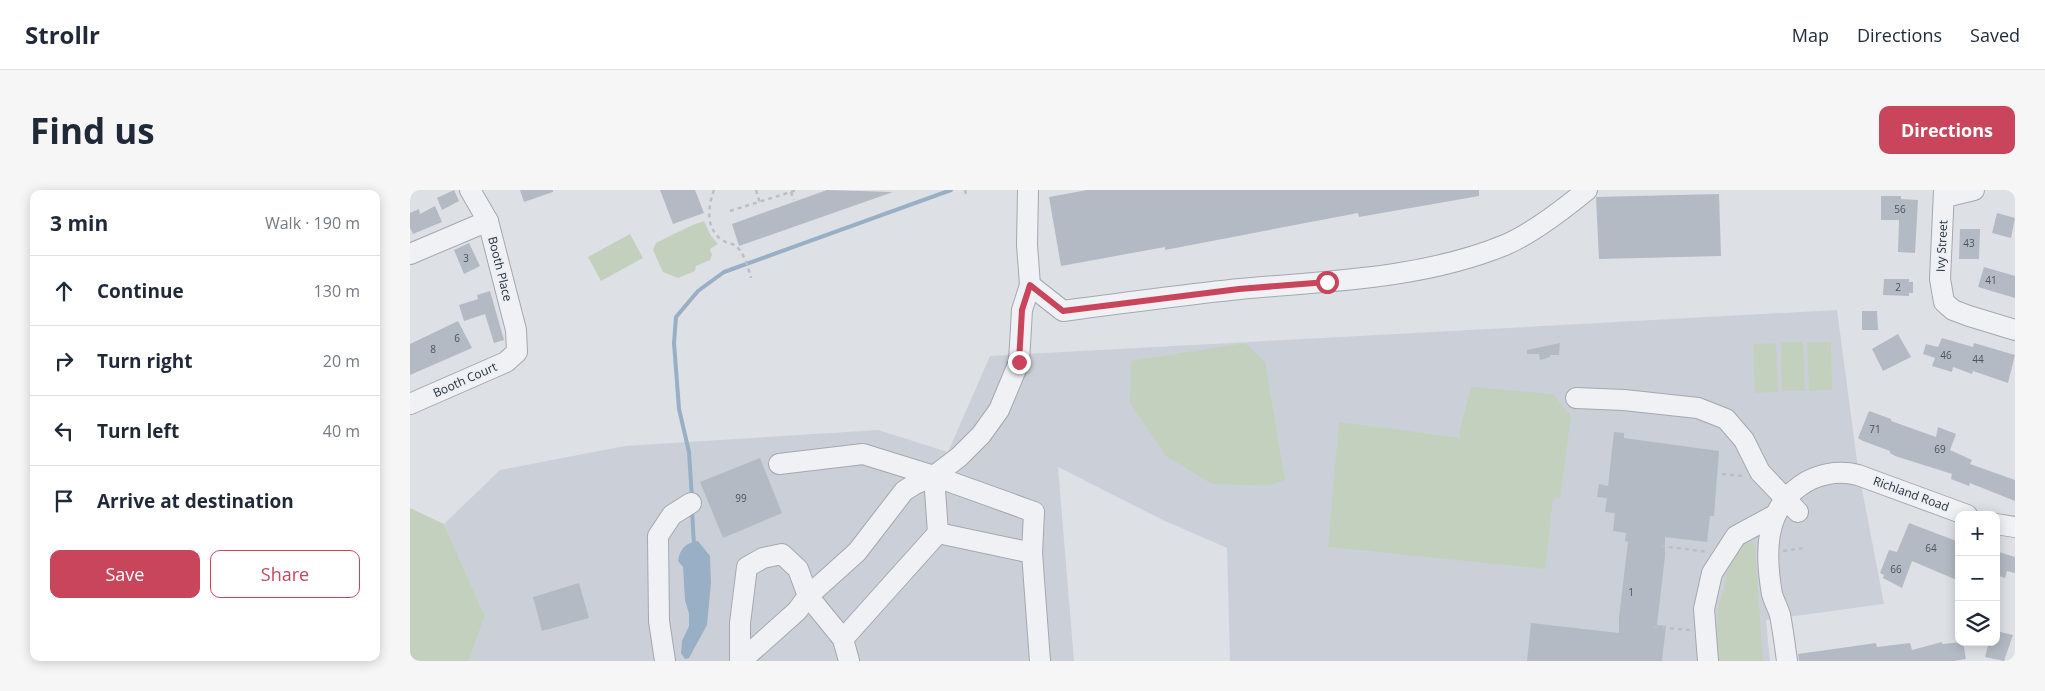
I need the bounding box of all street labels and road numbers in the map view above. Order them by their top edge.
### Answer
street label: Ivy Street [1932,220,1951,272]
street label: Booth Place [484,235,517,303]
street label: Booth Court [430,358,499,401]
street label: Richland Road [1871,472,1952,515]

